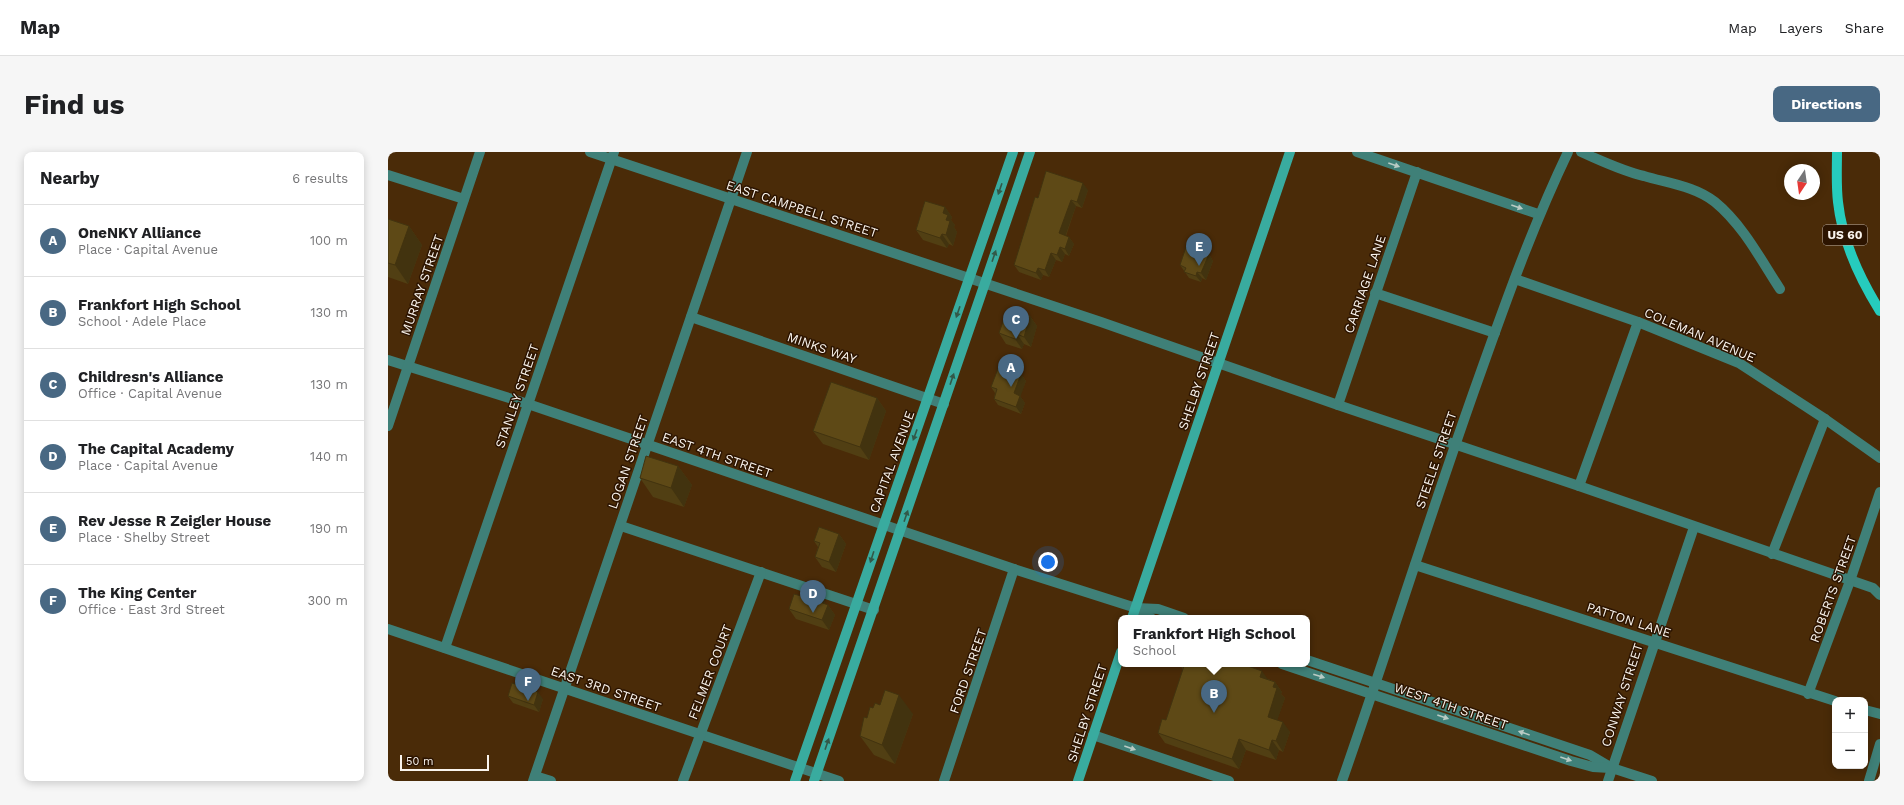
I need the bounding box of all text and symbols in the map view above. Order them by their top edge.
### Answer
text: Map [20,16,60,39]
text: Map [1728,20,1757,36]
text: Layers [1779,20,1823,36]
text: Share [1845,20,1884,36]
button: Directions [1773,86,1880,122]
text: Find us [24,88,124,121]
one-way arrow [1389,162,1401,168]
north arrow [1784,164,1820,200]
text: Nearby [40,168,99,188]
text: 6 results [292,171,348,186]
street label: EAST CAMPBELL STREET [724,177,880,241]
one-way arrow [997,183,1003,195]
one-way arrow [1512,204,1524,210]
text: OneNKY Alliance [78,224,201,242]
road number: US 60 [1823,225,1867,245]
text: A [49,233,57,248]
text: 100 m [310,233,348,248]
street label: MURRAY STREET [398,233,446,337]
pin: E [1186,233,1212,266]
street label: CARRIAGE LANE [1341,233,1389,335]
text: Place · Capital Avenue [78,242,218,257]
one-way arrow [991,250,997,262]
text: Frankfort High School [78,296,241,314]
text: B [49,305,57,320]
text: 130 m [310,305,348,320]
street label: COLEMAN AVENUE [1642,305,1758,365]
one-way arrow [955,306,961,318]
pin: C [1003,306,1029,339]
text: School · Adele Place [78,314,206,329]
street label: MINKS WAY [785,329,859,367]
street label: SHELBY STREET [1175,330,1223,432]
street label: STANLEY STREET [492,342,542,450]
pin: A [998,354,1024,387]
text: Childresn's Alliance [78,368,224,386]
one-way arrow [949,373,955,385]
text: C [49,377,57,392]
text: 130 m [310,377,348,392]
text: Office · Capital Avenue [78,386,222,401]
street label: CAPITAL AVENUE [867,409,917,515]
street label: STEELE STREET [1412,409,1460,511]
street label: LOGAN STREET [605,413,651,511]
street label: EAST 4TH STREET [660,429,774,481]
one-way arrow [912,429,918,441]
text: The Capital Academy [78,440,234,458]
text: D [48,449,58,464]
text: 140 m [310,449,348,464]
text: Place · Capital Avenue [78,458,218,473]
one-way arrow [903,509,909,521]
text: Rev Jesse R Zeigler House [78,512,271,530]
text: E [49,521,57,536]
text: 190 m [310,521,348,536]
text: Place · Shelby Street [78,530,210,545]
street label: ROBERTS STREET [1807,533,1859,644]
one-way arrow [869,552,875,564]
your location [1038,552,1058,572]
pin: D [800,580,826,613]
text: The King Center [78,584,197,602]
text: F [49,593,57,608]
text: 300 m [307,593,348,608]
street label: PATTON LANE [1585,599,1673,641]
text: Office · East 3rd Street [78,602,225,617]
popup [1118,615,1310,667]
street label: FELMER COURT [685,622,735,722]
text: Frankfort High School [1133,625,1295,643]
street label: FORD STREET [946,626,990,715]
street label: CONWAY STREET [1598,641,1646,749]
text: School [1133,643,1176,658]
street label: SHELBY STREET [1064,662,1110,764]
street label: EAST 3RD STREET [549,663,663,715]
pin: F [515,668,541,701]
one-way arrow [1314,673,1326,679]
pin: B [1201,680,1227,713]
street label: WEST 4TH STREET [1392,680,1510,733]
map controls [1832,697,1868,769]
button: + [1832,697,1868,733]
one-way arrow [1437,714,1449,720]
one-way arrow [1518,730,1530,736]
button: − [1832,733,1868,769]
one-way arrow [824,738,830,750]
one-way arrow [1125,745,1137,751]
scale bar [400,753,489,772]
text: 50 m [406,755,433,768]
one-way arrow [1560,756,1572,762]

